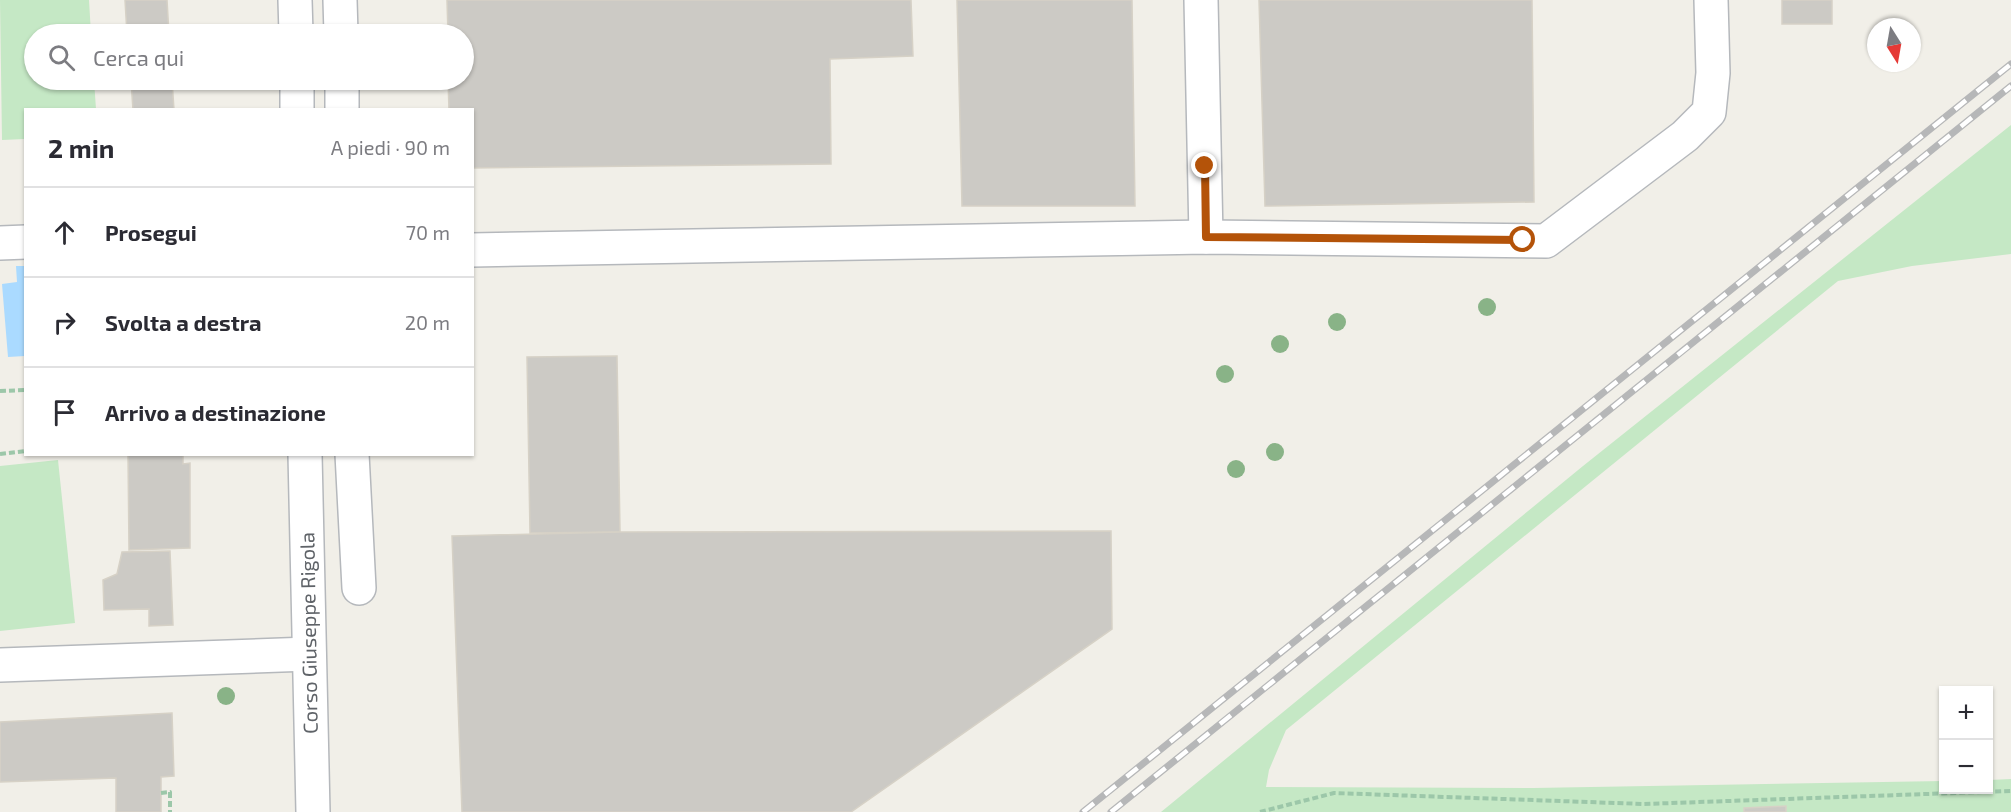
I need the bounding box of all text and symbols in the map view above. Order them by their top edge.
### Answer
north arrow [1867,18,1921,72]
search box [24,24,474,90]
icon: search [45,41,78,74]
text: Cerca qui [93,44,184,70]
text: 2 min [48,132,114,163]
text: A piedi · 90 m [331,135,450,159]
route end [1191,152,1217,178]
icon: ahead [48,216,81,249]
text: Prosegui [105,219,197,245]
text: 70 m [406,220,450,244]
route start [1509,226,1535,252]
icon: right [48,306,81,339]
text: Svolta a destra [105,309,262,335]
text: 20 m [405,310,450,334]
icon: arrive [48,396,81,429]
text: Arrivo a destinazione [105,399,326,425]
street label: Corso Giuseppe Rigola [294,532,322,734]
map controls [1939,686,1993,794]
button: + [1939,686,1993,740]
button: − [1939,740,1993,794]

